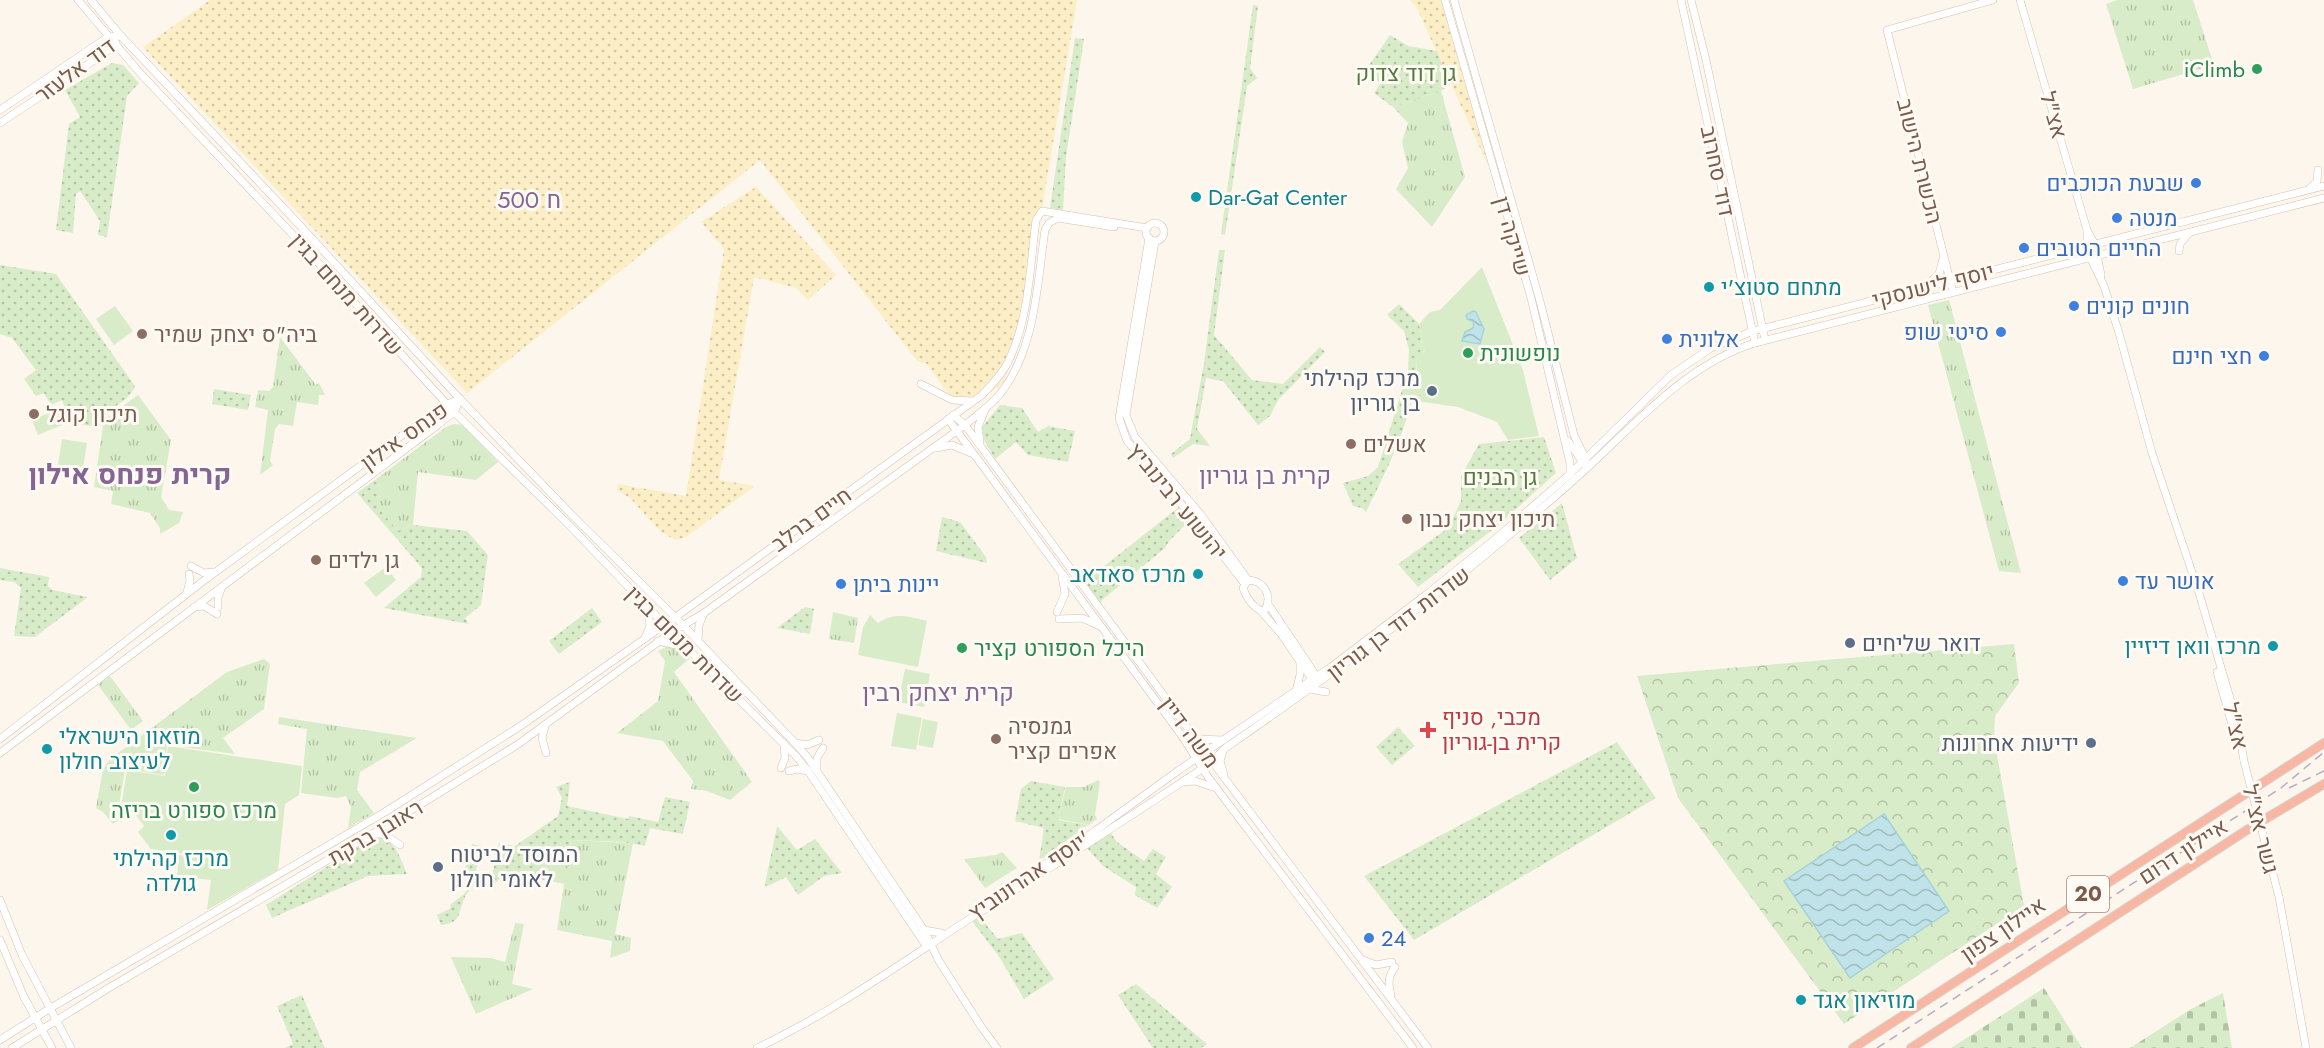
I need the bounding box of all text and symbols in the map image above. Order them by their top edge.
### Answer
street label: דוד אלעזר [28,30,122,110]
place label: iClimb [2184,53,2245,85]
park label: גן דוד צדוק [1355,57,1457,89]
marker: iClimb [2250,62,2264,76]
street label: אצ"ל [2032,88,2076,142]
street label: הכשרת הישוב [1889,95,1951,227]
street label: דוד סחרוב [1693,123,1743,219]
place label: שבעת הכוכבים [2047,167,2184,199]
marker: שבעת הכוכבים [2189,176,2203,190]
place label: Dar-Gat Center [1208,181,1348,213]
district label: ח 500 [497,182,561,217]
marker: Dar-Gat Center [1189,190,1203,204]
street label: שייקה דן [1486,192,1540,280]
place label: מנטה [2129,202,2177,234]
marker: מנטה [2110,211,2124,225]
street label: שדרות מנחם בגין [283,226,411,362]
place label: החיים הטובים [2036,232,2161,264]
marker: החיים הטובים [2017,241,2031,255]
street label: יוסף לישנסקי [1869,254,1997,316]
place label: מתחם סטוצ'י [1721,271,1842,303]
marker: מתחם סטוצ'י [1702,280,1716,294]
place label: חונים קונים [2086,290,2190,322]
marker: חונים קונים [2067,299,2081,313]
place label: סיטי שופ [1904,316,1989,348]
place label: ביה"ס יצחק שמיר [154,318,318,350]
place label: אלונית [1679,323,1739,355]
marker: סיטי שופ [1994,325,2008,339]
marker: ביה"ס יצחק שמיר [135,327,149,341]
marker: אלונית [1660,332,1674,346]
place label: נופשונית [1480,337,1561,369]
place label: חצי חינם [2171,340,2252,372]
marker: נופשונית [1461,346,1475,360]
marker: חצי חינם [2257,349,2271,363]
place label: מרכז קהילתי בן גוריון [1304,362,1420,419]
marker: מרכז קהילתי בן גוריון [1425,384,1439,398]
street label: פנחס אילון [354,394,454,478]
place label: תיכון קוגל [46,398,138,430]
marker: תיכון קוגל [27,407,41,421]
place label: אשלים [1363,428,1427,460]
street label: יהושוע רבינוביץ [1121,435,1235,567]
marker: אשלים [1344,437,1358,451]
district label: קרית פנחס אילון [29,454,231,495]
district label: קרית בן גוריון [1199,458,1331,493]
park label: גן הבנים [1463,461,1537,493]
street label: חיים ברלב [764,479,858,559]
place label: תיכון יצחק נבון [1419,503,1555,535]
marker: תיכון יצחק נבון [1400,512,1414,526]
place label: גן ילדים [328,544,399,576]
marker: גן ילדים [309,553,323,567]
place label: מרכז סאדאב [1070,558,1186,590]
street label: שדרות דוד בן גוריון [1320,558,1476,688]
place label: אושר עד [2135,565,2215,597]
marker: מרכז סאדאב [1191,567,1205,581]
place label: יינות ביתן [853,568,939,600]
marker: אושר עד [2116,574,2130,588]
marker: יינות ביתן [834,577,848,591]
street label: שדרות מנחם בגין [619,578,751,710]
place label: דואר שליחים [1862,627,1981,659]
place label: מרכז וואן דיזיין [2125,630,2261,662]
place label: היכל הספורט קציר [974,632,1145,664]
marker: דואר שליחים [1843,636,1857,650]
marker: מרכז וואן דיזיין [2266,639,2280,653]
marker: היכל הספורט קציר [955,641,969,655]
district label: קרית יצחק רבין [862,675,1014,710]
street label: משה דיין [1153,690,1227,774]
street label: אצ"ל [2215,699,2257,753]
place label: מכבי, סניף קרית בן-גוריון [1442,701,1561,758]
place label: גמנסיה אפרים קציר [1008,710,1117,767]
place label: מוזאון הישראלי לעיצוב חולון [59,720,201,777]
marker: מכבי, סניף קרית בן-גוריון [1419,721,1437,739]
place label: ידיעות אחרונות [1942,727,2079,759]
marker: גמנסיה אפרים קציר [989,732,1003,746]
marker: ידיעות אחרונות [2084,736,2098,750]
marker: מוזאון הישראלי לעיצוב חולון [40,742,54,756]
marker: מרכז ספורט בריזה [187,780,201,794]
street label: גשר אצ"ל [2234,781,2288,877]
street label: ראובן ברקת [321,791,429,873]
place label: מרכז ספורט בריזה [111,794,277,826]
street label: איילון דרום [2132,810,2234,892]
street label: יוסף אהרונוביץ' [961,822,1097,928]
marker: מרכז קהילתי גולדה [164,828,178,842]
place label: המוסד לביטוח לאומי חולון [450,838,578,895]
place label: מרכז קהילתי גולדה [113,842,229,899]
marker: המוסד לביטוח לאומי חולון [431,860,445,874]
road number: 20 [2067,876,2109,912]
street label: איילון צפון [1954,889,2052,969]
place label: 24 [1381,922,1407,954]
marker: 24 [1362,931,1376,945]
place label: מוזיאון אגד [1813,984,1915,1016]
marker: מוזיאון אגד [1794,993,1808,1007]

